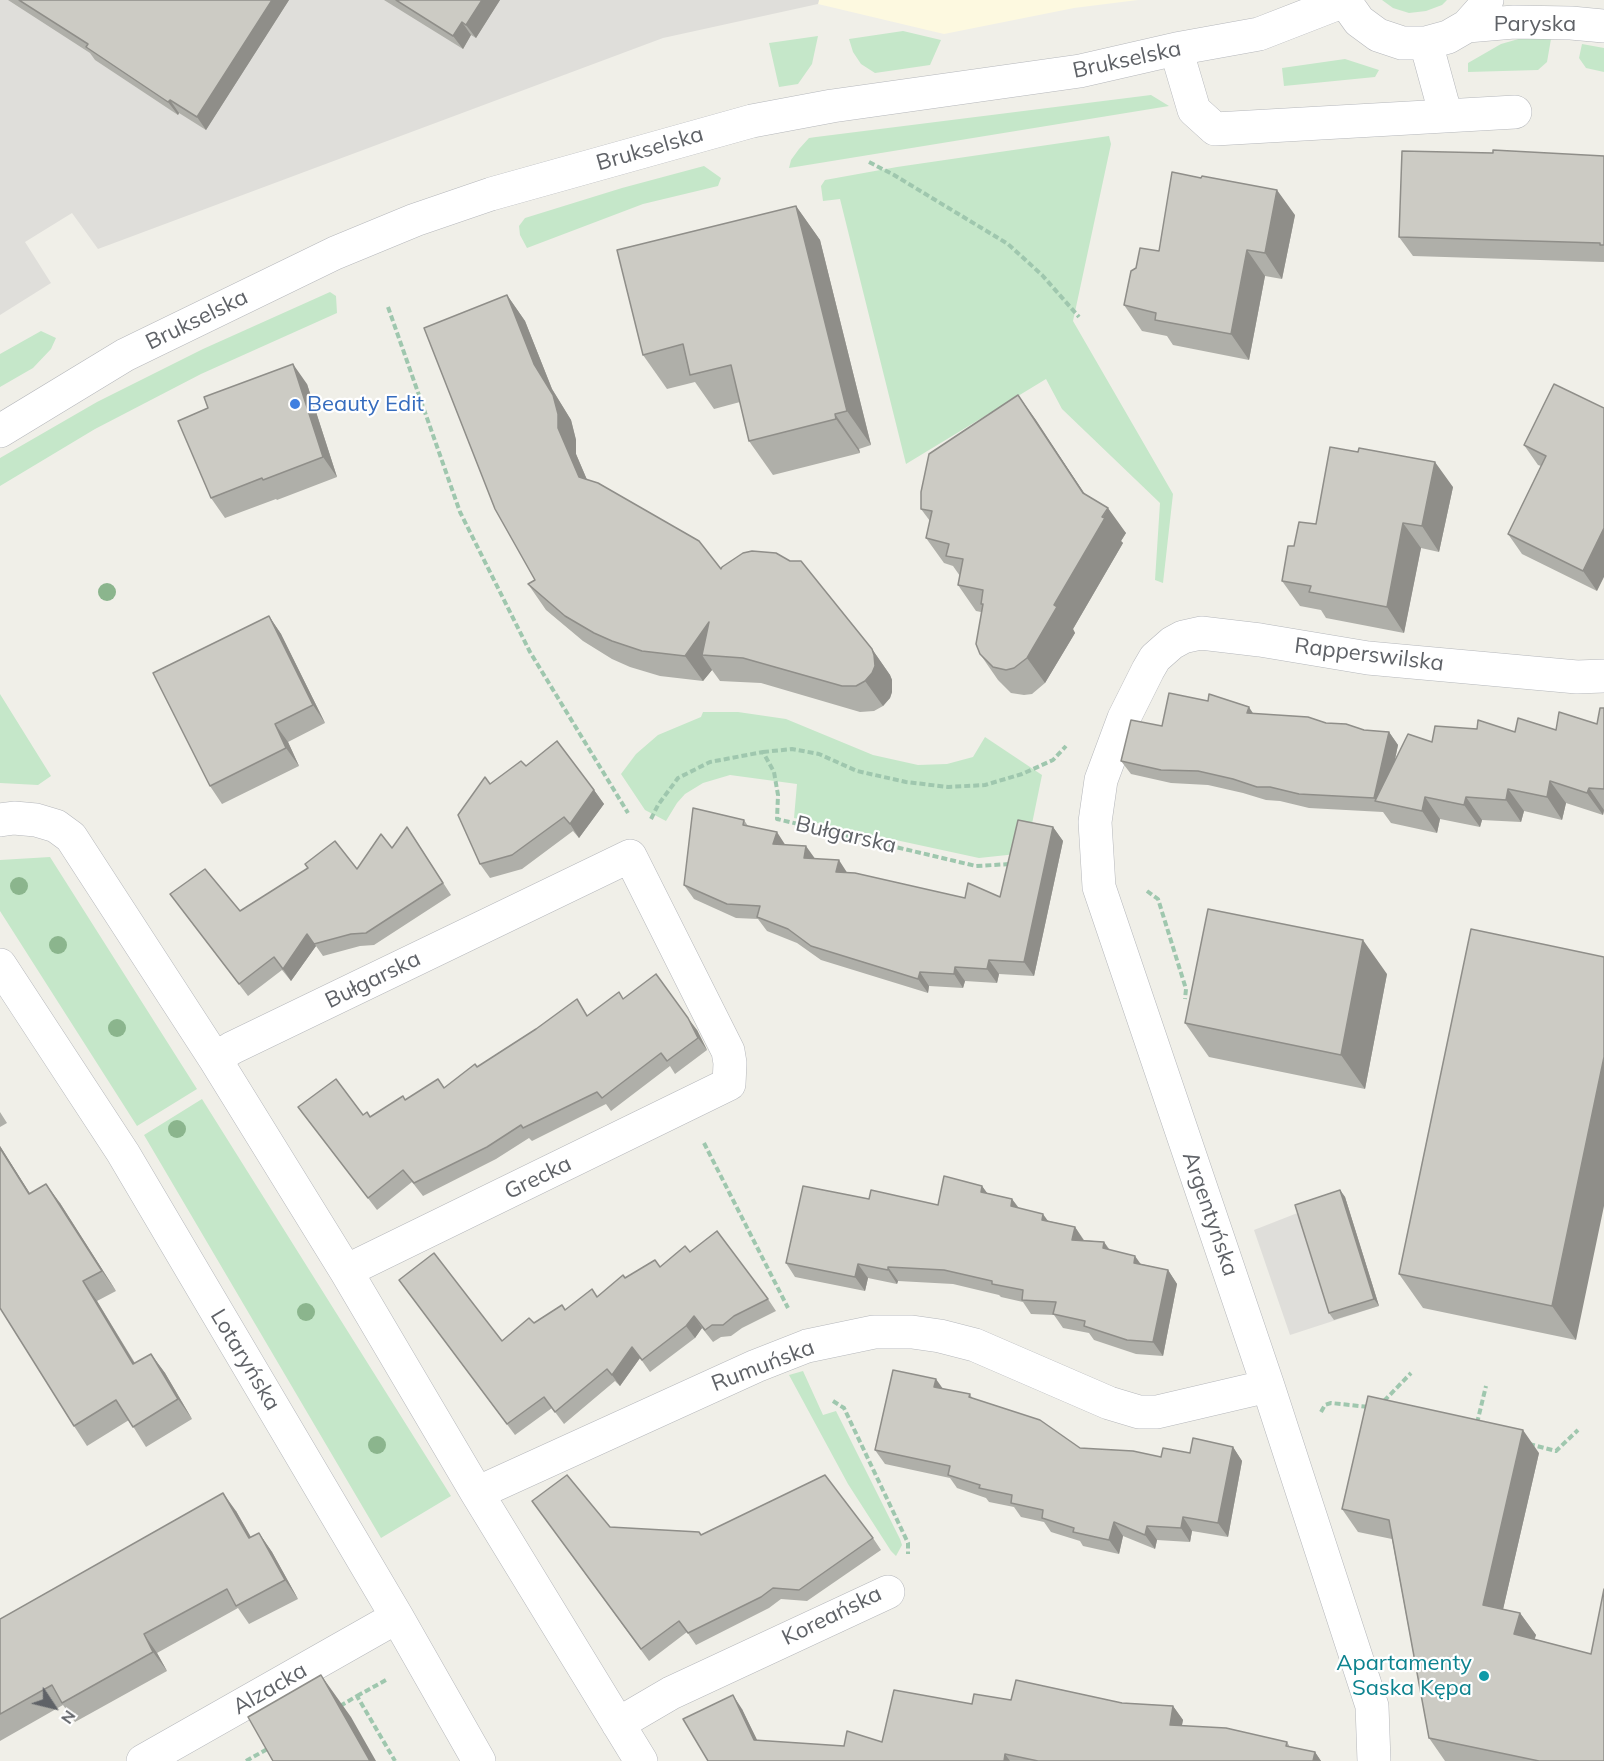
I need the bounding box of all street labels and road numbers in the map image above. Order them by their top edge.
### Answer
street label: Paryska [1494,11,1576,37]
street label: Brukselska [1070,36,1184,84]
street label: Brukselska [593,121,707,177]
street label: Brukselska [142,284,252,356]
street label: Rapperswilska [1293,633,1445,677]
street label: Bułgarska [793,811,899,859]
street label: Bułgarska [321,946,425,1014]
street label: Argentyńska [1176,1148,1244,1280]
street label: Grecka [500,1151,576,1205]
street label: Lotaryńska [204,1304,286,1416]
street label: Rumuńska [708,1334,818,1398]
street label: Koreańska [778,1581,886,1651]
street label: Alzacka [228,1657,312,1721]

